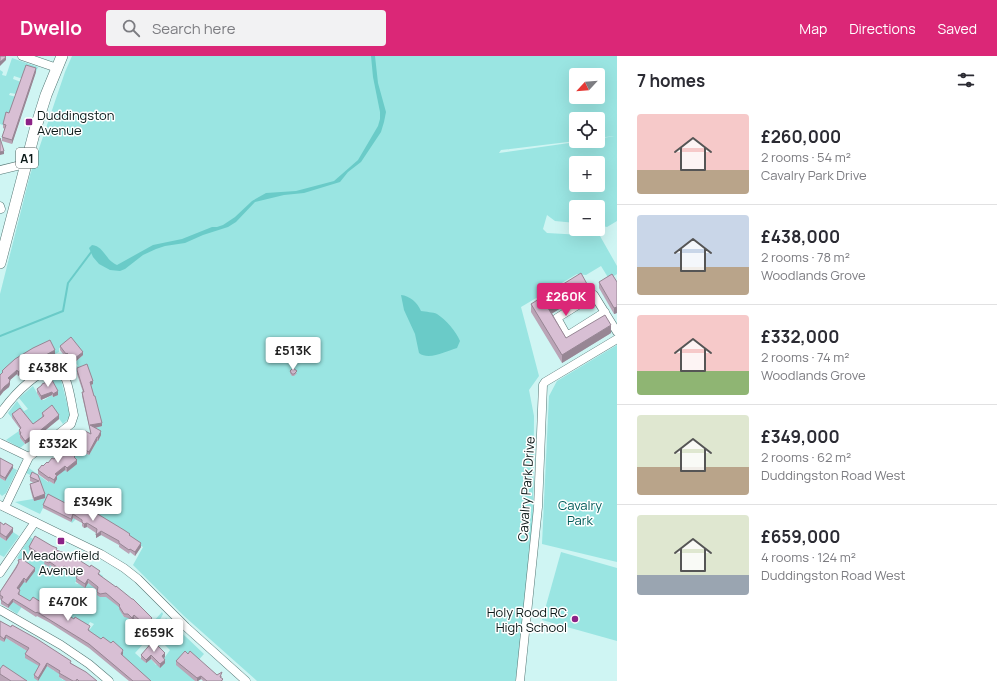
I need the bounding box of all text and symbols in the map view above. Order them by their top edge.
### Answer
search box [106,10,386,46]
text: Dwello [20,15,82,41]
icon: search [120,17,142,39]
text: Search here [152,18,235,39]
text: Map [799,19,827,38]
text: Directions [849,19,916,38]
text: Saved [938,19,977,38]
north arrow [569,68,605,104]
map controls [569,68,605,236]
text: 7 homes [637,69,705,92]
icon: filters [955,69,977,91]
place label: Duddingston Avenue [37,106,115,139]
button: locate [569,112,605,148]
marker: Duddingston Avenue [24,117,34,127]
text: £260,000 [761,125,841,148]
icon: home [669,130,717,178]
road number: A1 [16,148,38,168]
text: 2 rooms · 54 m² [761,148,851,166]
button: + [569,156,605,192]
text: Cavalry Park Drive [761,166,867,184]
button: − [569,200,605,236]
text: £438,000 [761,225,840,248]
icon: home [669,231,717,279]
text: 2 rooms · 78 m² [761,248,850,266]
text: Woodlands Grove [761,266,866,284]
pin: £260K [538,283,594,317]
text: £260K [546,287,586,305]
text: £332,000 [761,325,839,348]
icon: home [669,331,717,379]
pin: £513K [265,337,321,371]
text: £513K [275,341,311,359]
text: 2 rooms · 74 m² [761,348,849,366]
pin: £438K [20,354,76,388]
text: £438K [28,358,68,376]
text: Woodlands Grove [761,366,866,384]
text: £349,000 [761,425,840,448]
pin: £332K [30,430,86,464]
icon: home [669,431,717,479]
text: £332K [39,434,77,452]
street label: Cavalry Park Drive [513,435,539,542]
text: 2 rooms · 62 m² [761,448,851,466]
text: Duddingston Road West [761,466,906,484]
pin: £349K [65,488,121,522]
text: £349K [73,492,113,510]
park label: Cavalry Park [558,496,602,529]
text: £659,000 [761,525,840,548]
icon: home [669,531,717,579]
marker: Meadowfield Avenue [56,536,66,546]
place label: Meadowfield Avenue [23,546,99,579]
text: 4 rooms · 124 m² [761,548,856,566]
text: Duddingston Road West [761,566,906,584]
pin: £470K [40,588,96,622]
text: £470K [48,592,88,610]
place label: Holy Rood RC High School [487,603,567,636]
marker: Holy Rood RC High School [570,614,580,624]
pin: £659K [126,619,182,653]
text: £659K [134,623,174,641]

